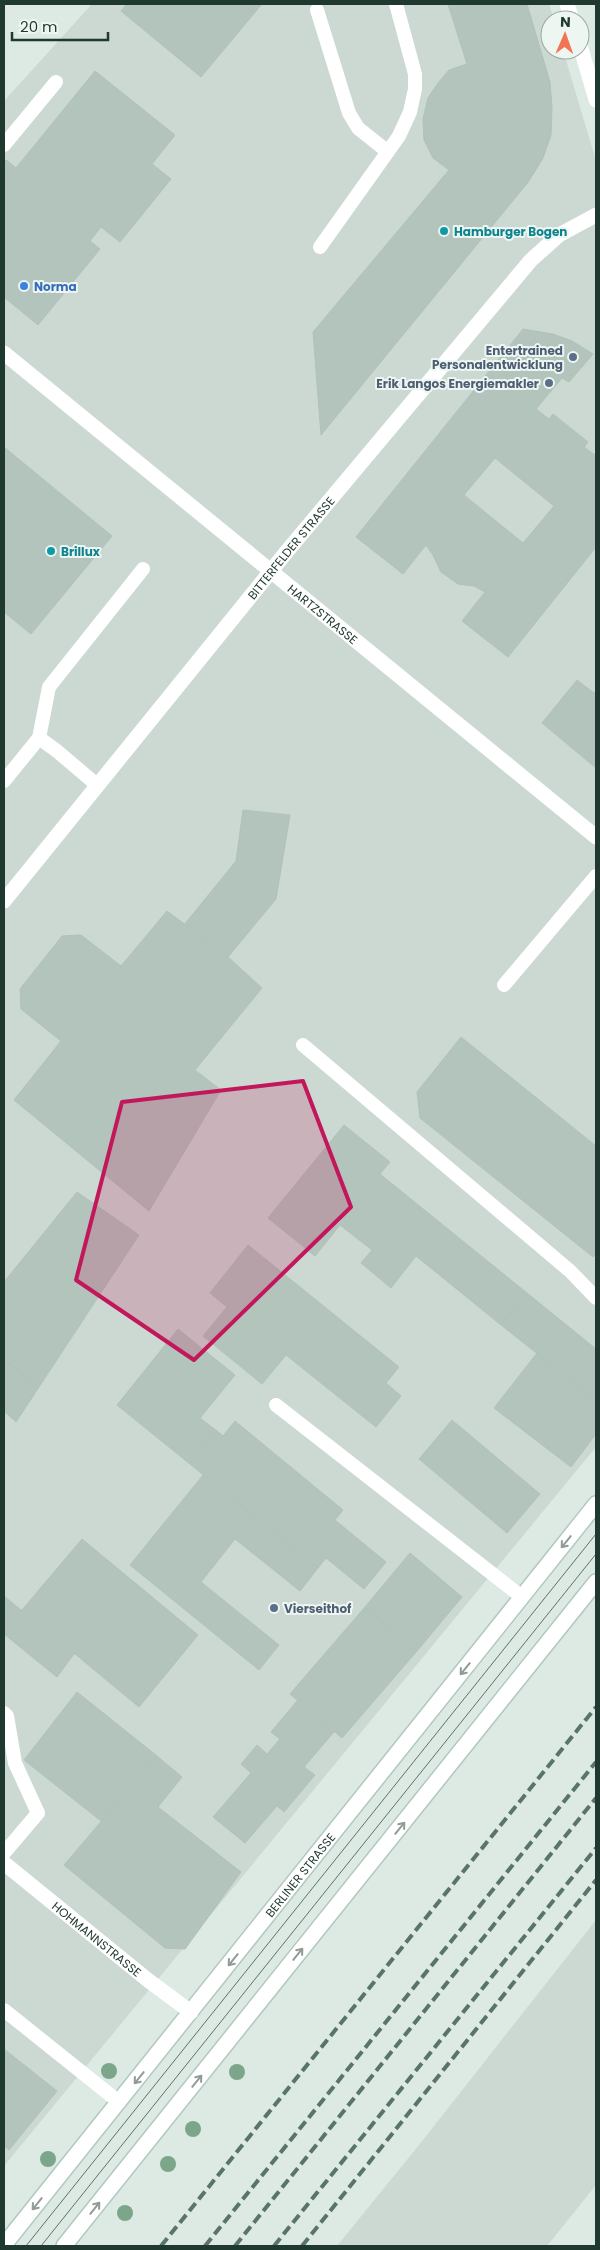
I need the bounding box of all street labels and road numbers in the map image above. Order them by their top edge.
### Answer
street label: BITTERFELDER STRASSE [243,493,338,603]
street label: HARTZSTRASSE [284,580,362,648]
street label: BERLINER STRASSE [261,1829,339,1920]
street label: HOHMANNSTRASSE [49,1897,145,1980]

